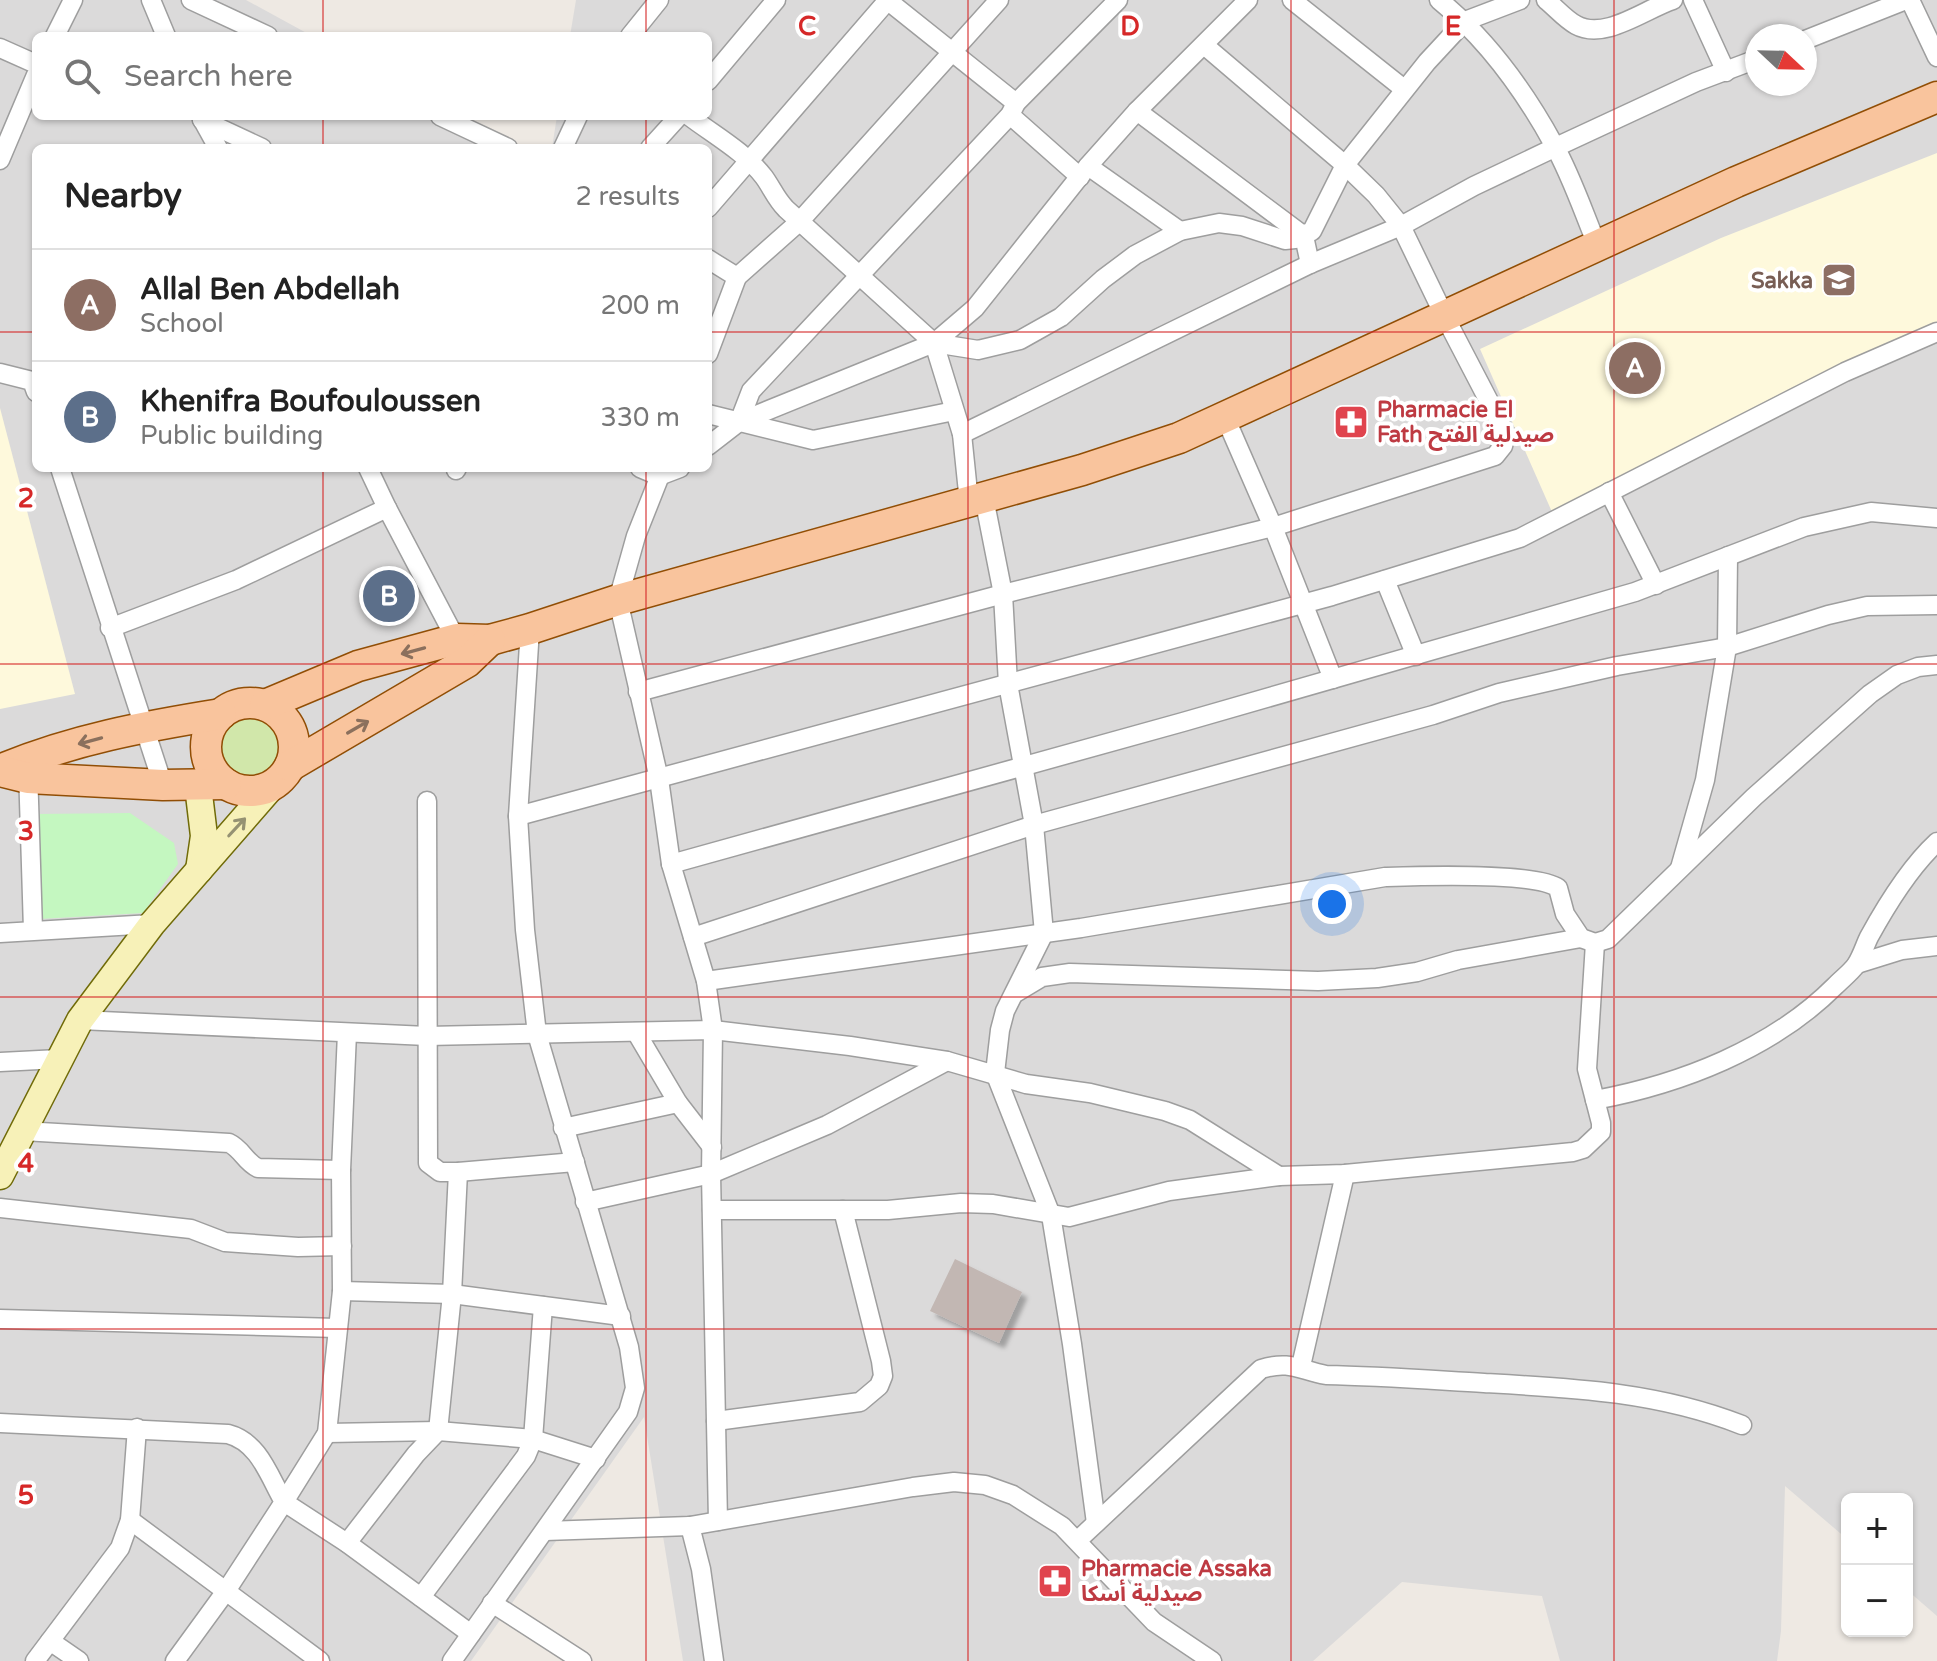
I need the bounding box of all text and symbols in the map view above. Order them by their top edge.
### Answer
text: C [798,11,816,42]
text: D [1120,11,1140,42]
text: E [1445,11,1461,42]
north arrow [1745,24,1817,96]
search box [32,32,712,120]
icon: search [60,54,104,98]
text: Search here [124,58,293,95]
text: Nearby [64,176,182,217]
text: 2 results [575,181,680,212]
school or university icon: Sakka [1820,261,1858,299]
place label: Sakka [1751,268,1813,294]
text: Allal Ben Abdellah [140,271,400,308]
text: A [80,290,100,321]
text: 200 m [600,290,680,321]
text: School [140,308,224,339]
pin: A [1609,338,1661,398]
text: Khenifra Boufouloussen [140,383,481,420]
place label: Pharmacie El Fath صيدلية الفتح [1377,397,1554,451]
text: B [81,402,99,433]
text: 330 m [600,402,680,433]
pharmacy icon: Pharmacie El Fath صيدلية الفتح [1332,403,1370,441]
text: Public building [140,420,323,451]
text: 2 [18,483,34,514]
pin: B [363,566,415,626]
one-way arrow [401,645,427,660]
one-way arrow [346,719,369,735]
one-way arrow [77,734,103,749]
text: 3 [18,816,34,847]
one-way arrow [227,818,245,838]
your location [1312,884,1352,924]
text: 4 [18,1148,34,1179]
text: 5 [18,1480,34,1511]
map controls [1841,1493,1913,1637]
button: + [1841,1493,1913,1565]
place label: Pharmacie Assaka صيدلية أسكا [1081,1556,1272,1607]
pharmacy icon: Pharmacie Assaka صيدلية أسكا [1036,1562,1074,1600]
button: − [1841,1565,1913,1637]

